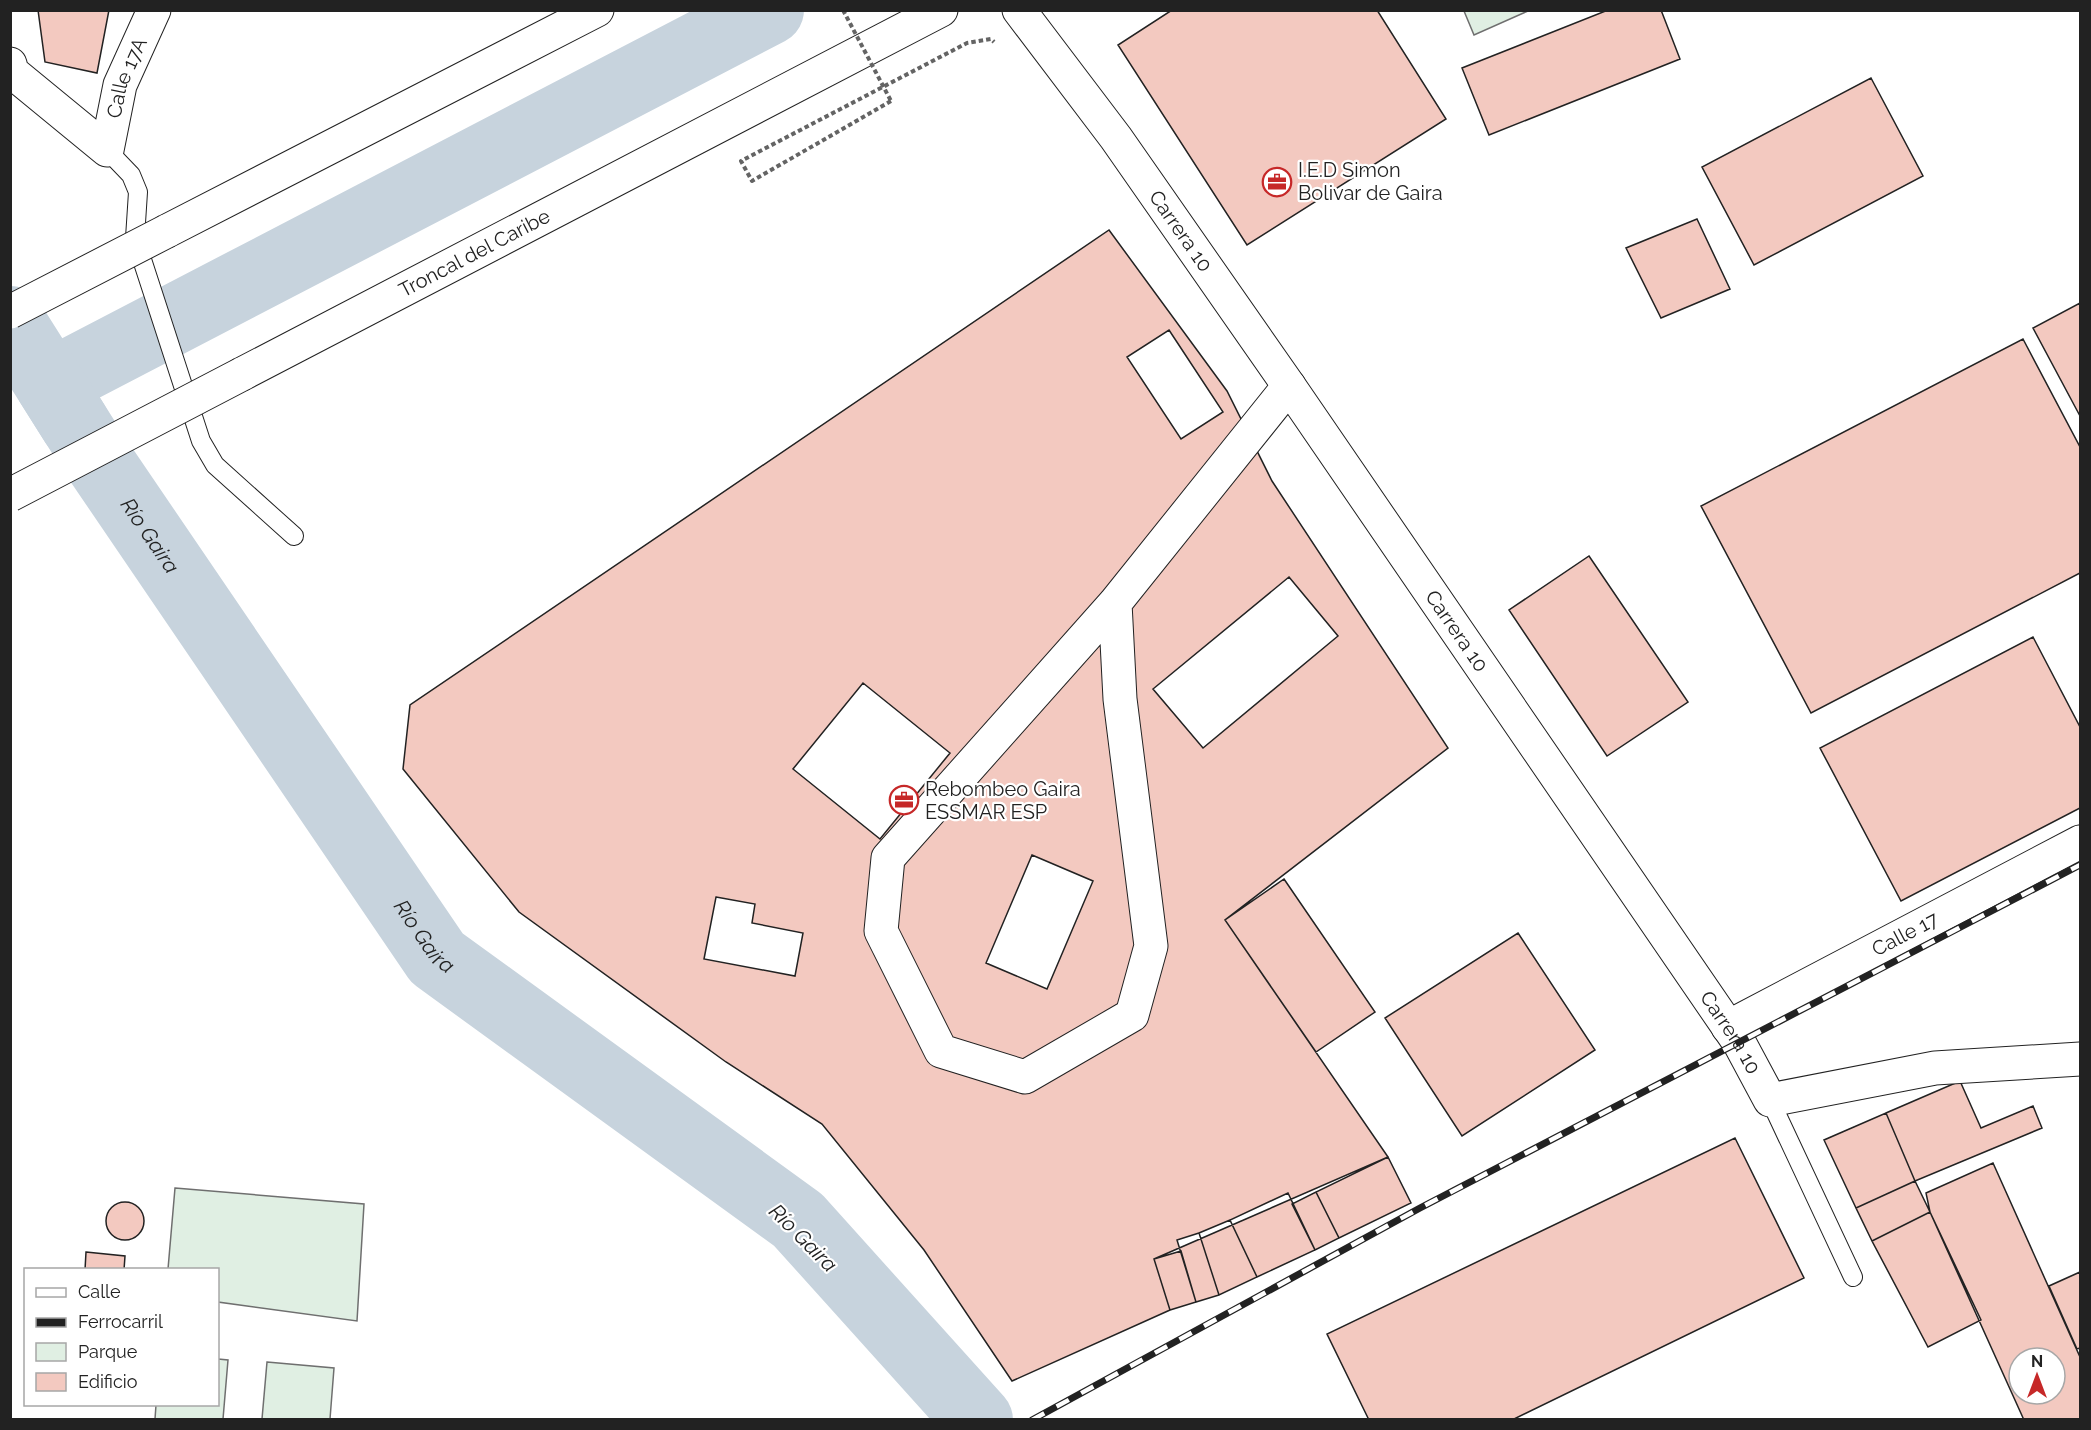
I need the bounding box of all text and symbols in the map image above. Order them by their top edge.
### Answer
street label: Calle 17A [102,33,152,120]
place label: I.E.D Simon Bolivar de Gaira [1298,158,1443,205]
office icon: I.E.D Simon Bolivar de Gaira [1261,166,1293,198]
street label: Carrera 10 [1144,186,1218,276]
street label: Troncal del Caribe [395,204,554,302]
water label: Río Gaira [116,493,185,578]
street label: Carrera 10 [1420,585,1493,677]
place label: Rebombeo Gaira ESSMAR ESP [925,777,1081,824]
office icon: Rebombeo Gaira ESSMAR ESP [888,784,920,816]
water label: Río Gaira [389,895,459,978]
street label: Calle 17 [1868,907,1943,961]
street label: Carrera 10 [1695,986,1766,1078]
water label: Río Gaira [764,1198,843,1277]
legend [24,1268,219,1406]
text: Calle [78,1281,121,1302]
text: Ferrocarril [78,1311,163,1332]
text: Parque [78,1341,138,1362]
north arrow [2007,1346,2067,1406]
text: N [2031,1352,2043,1371]
text: Edificio [78,1371,138,1392]

